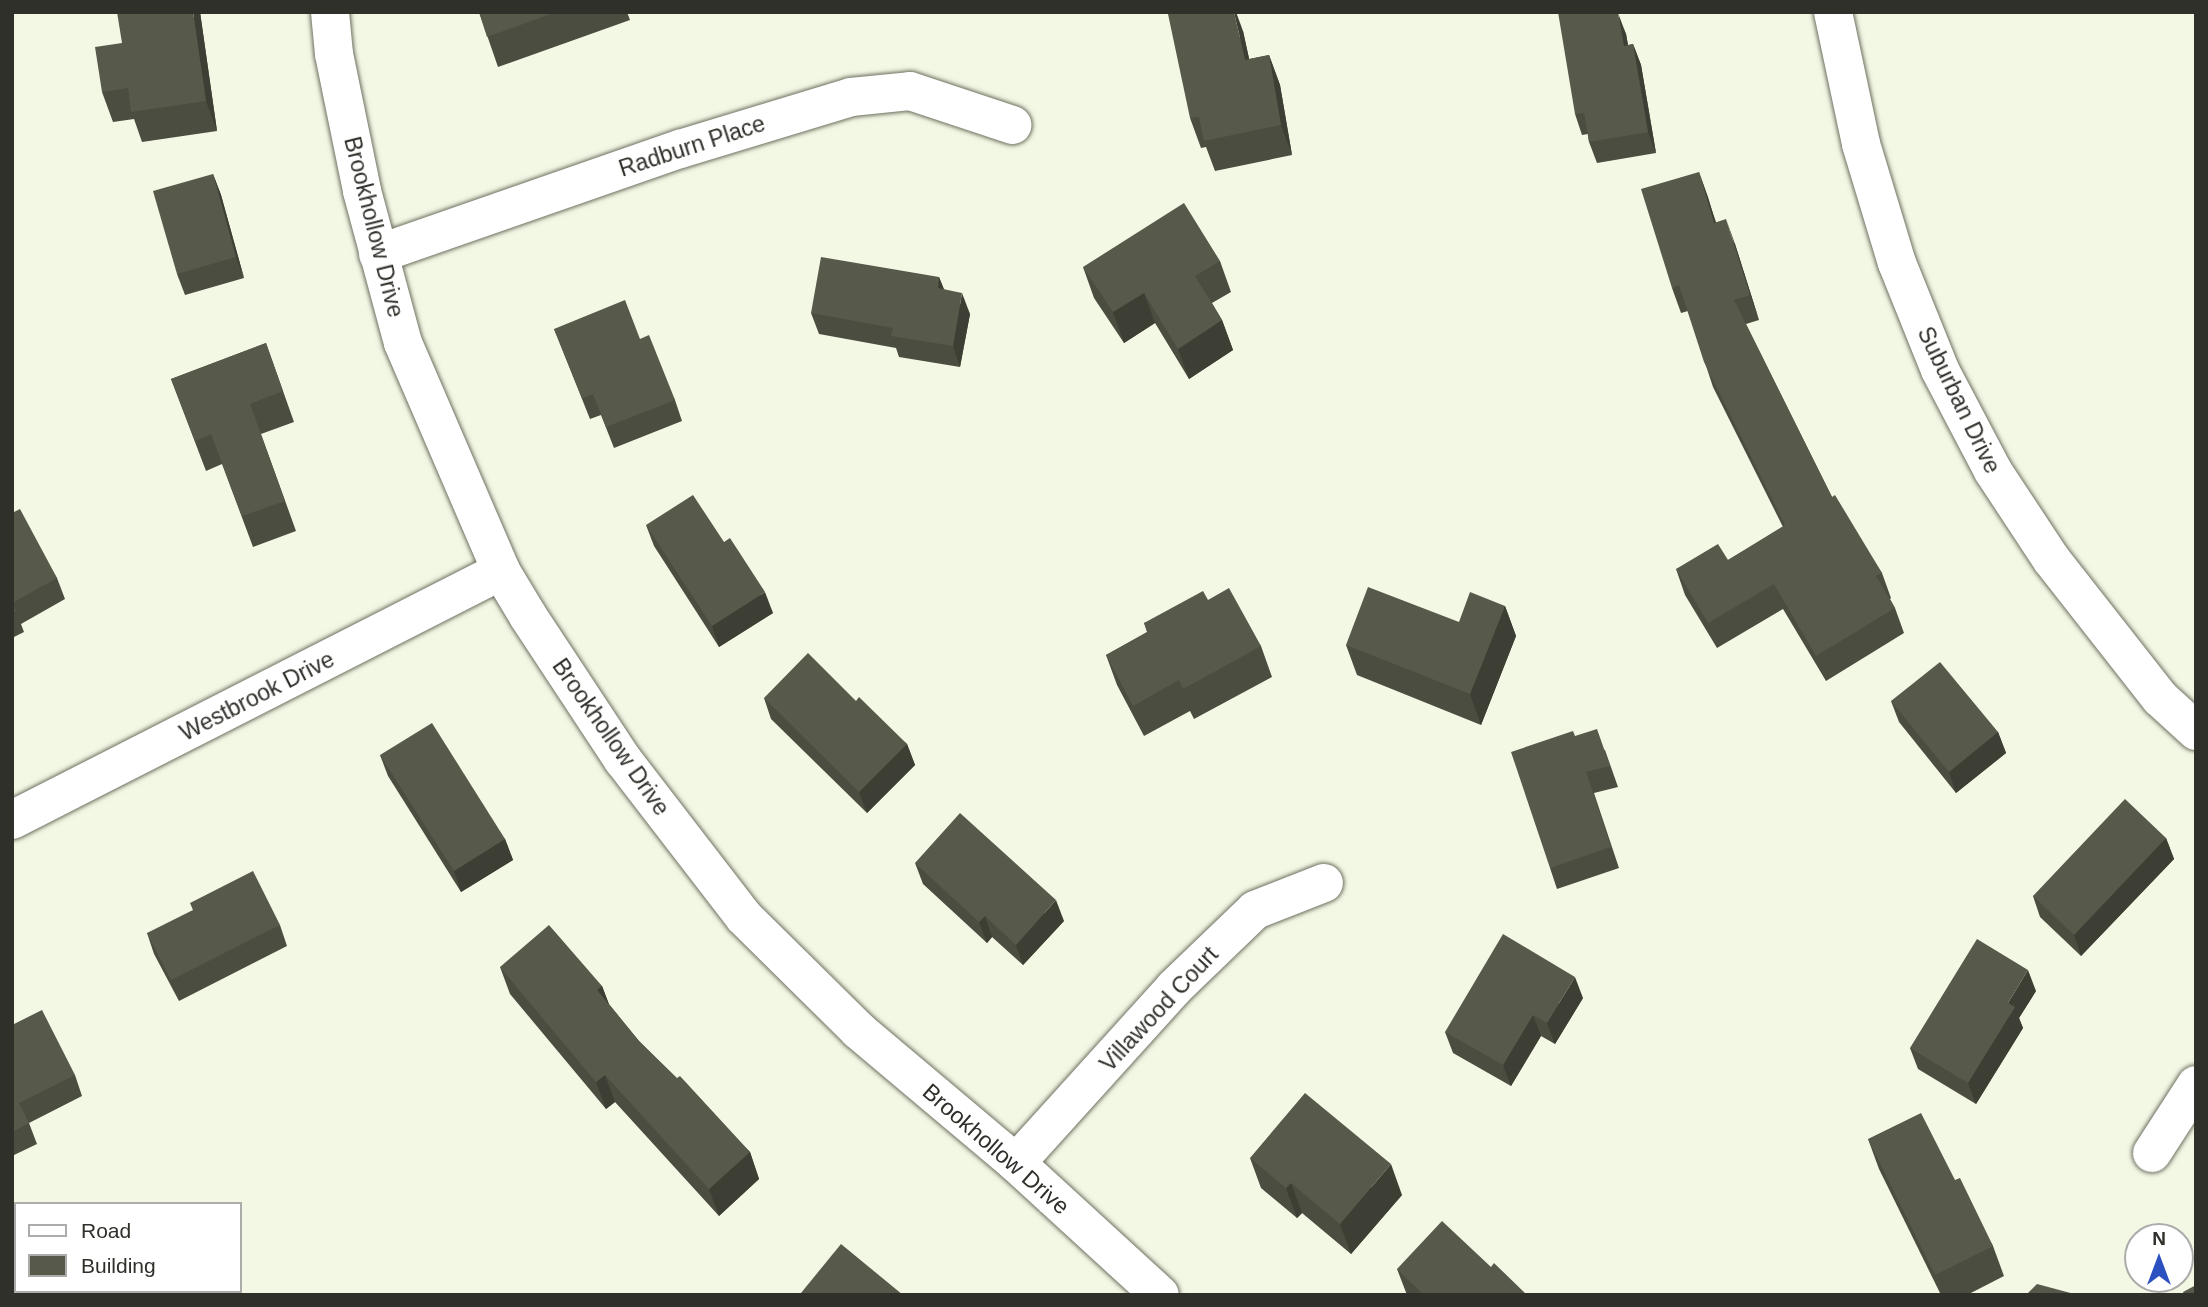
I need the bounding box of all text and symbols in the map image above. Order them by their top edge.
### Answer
street label: Radburn Place [615,109,769,183]
street label: Brookhollow Drive [338,134,410,320]
street label: Suburban Drive [1912,322,2006,478]
street label: Westbrook Drive [175,645,339,747]
street label: Brookhollow Drive [547,653,675,821]
street label: Villawood Court [1094,941,1224,1077]
street label: Brookhollow Drive [917,1078,1075,1220]
legend [14,1202,242,1293]
text: Road [81,1219,131,1242]
north arrow [2124,1223,2194,1293]
text: N [2152,1228,2166,1249]
text: Building [81,1254,156,1277]

